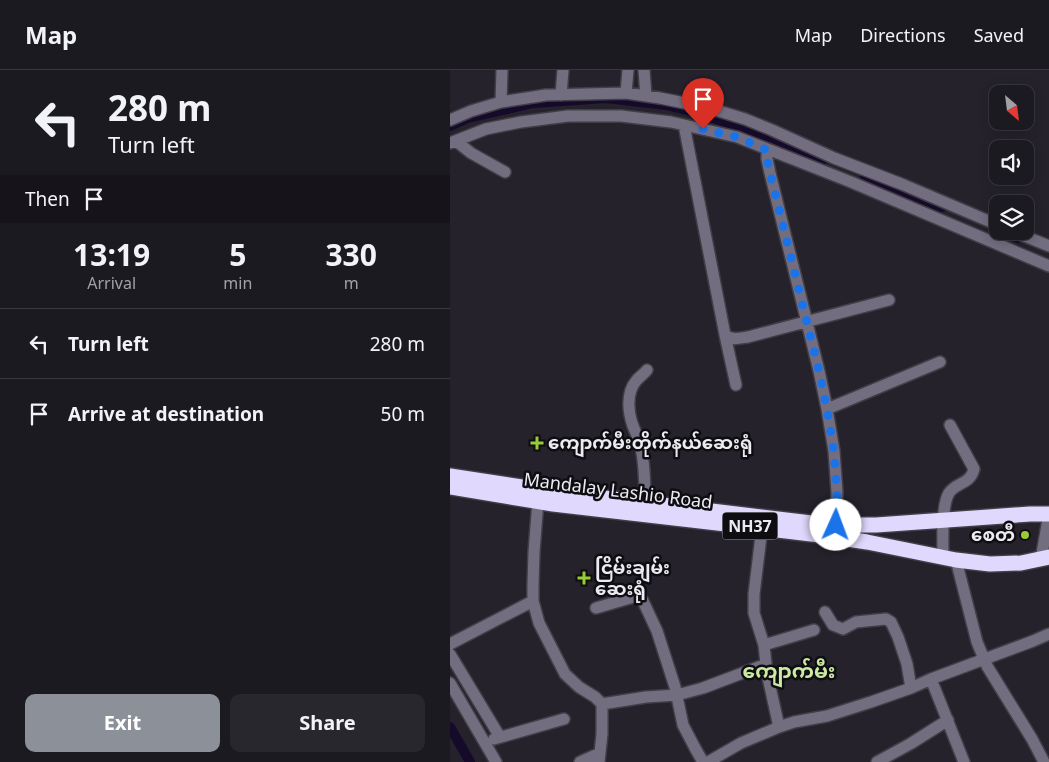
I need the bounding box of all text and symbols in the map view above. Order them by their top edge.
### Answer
text: Map [25,18,77,51]
text: Map [795,23,832,47]
text: Directions [860,23,946,47]
text: Saved [974,23,1024,47]
pin [682,78,724,129]
text: 280 m [108,84,211,131]
icon: arrive [689,85,717,113]
north arrow [989,85,1034,130]
map controls [989,85,1034,240]
icon: left [25,90,90,155]
text: Turn left [108,129,195,159]
button: sound [989,140,1034,185]
icon: arrive [80,185,108,213]
text: Then [25,186,70,212]
button: layers [989,195,1034,240]
text: 13:19 [73,234,150,275]
text: 5 [229,234,246,275]
text: 330 [325,234,377,275]
text: Arrival [87,272,136,294]
text: min [223,272,252,294]
text: m [344,272,359,294]
icon: left [25,330,53,358]
text: Turn left [68,331,149,357]
text: 280 m [370,331,425,357]
icon: arrive [25,400,53,428]
text: Arrive at destination [68,401,264,427]
text: 50 m [381,401,425,427]
place label: ကျောက်မီးတိုက်နယ်ဆေးရုံ [548,430,753,458]
marker: ကျောက်မီးတိုက်နယ်ဆေးရုံ [530,436,544,450]
street label: Mandalay Lashio Road [522,467,714,513]
position arrow [809,498,861,550]
road number: NH37 [722,512,778,540]
place label: စေတီ [971,522,1015,546]
marker: စေတီ [1019,529,1031,541]
place label: ငြိမ်းချမ်း ဆေးရုံ [595,555,670,603]
marker: ငြိမ်းချမ်း ဆေးရုံ [577,571,591,585]
district label: ကျောက်မီး [743,657,836,688]
button: Exit [25,694,220,752]
button: Share [230,694,425,752]

